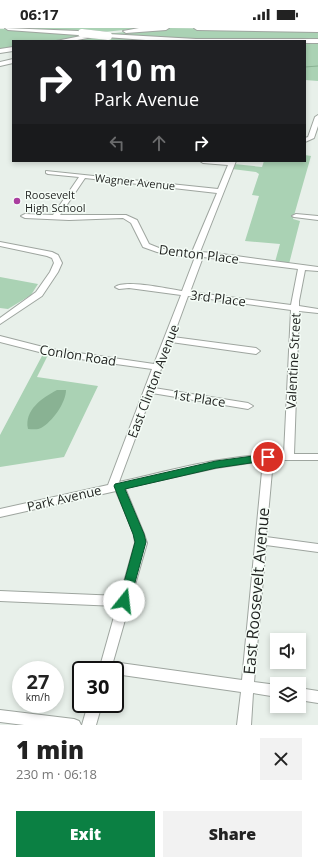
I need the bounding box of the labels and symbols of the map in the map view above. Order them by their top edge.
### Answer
street label: Wagner Avenue [94,170,176,193]
place label: Roosevelt High School [25,187,86,215]
marker: Roosevelt High School [12,196,22,206]
street label: Denton Place [158,240,240,268]
street label: 3rd Place [189,286,247,310]
street label: Valentine Street [281,312,305,410]
street label: East Clinton Avenue [123,322,183,440]
street label: Conlon Road [38,340,118,370]
street label: 1st Place [171,385,227,411]
pin [251,440,285,474]
street label: Park Avenue [25,481,103,515]
street label: East Roosevelt Avenue [238,507,274,675]
position arrow [103,580,145,622]
speed limit sign: 30 [72,661,124,713]

